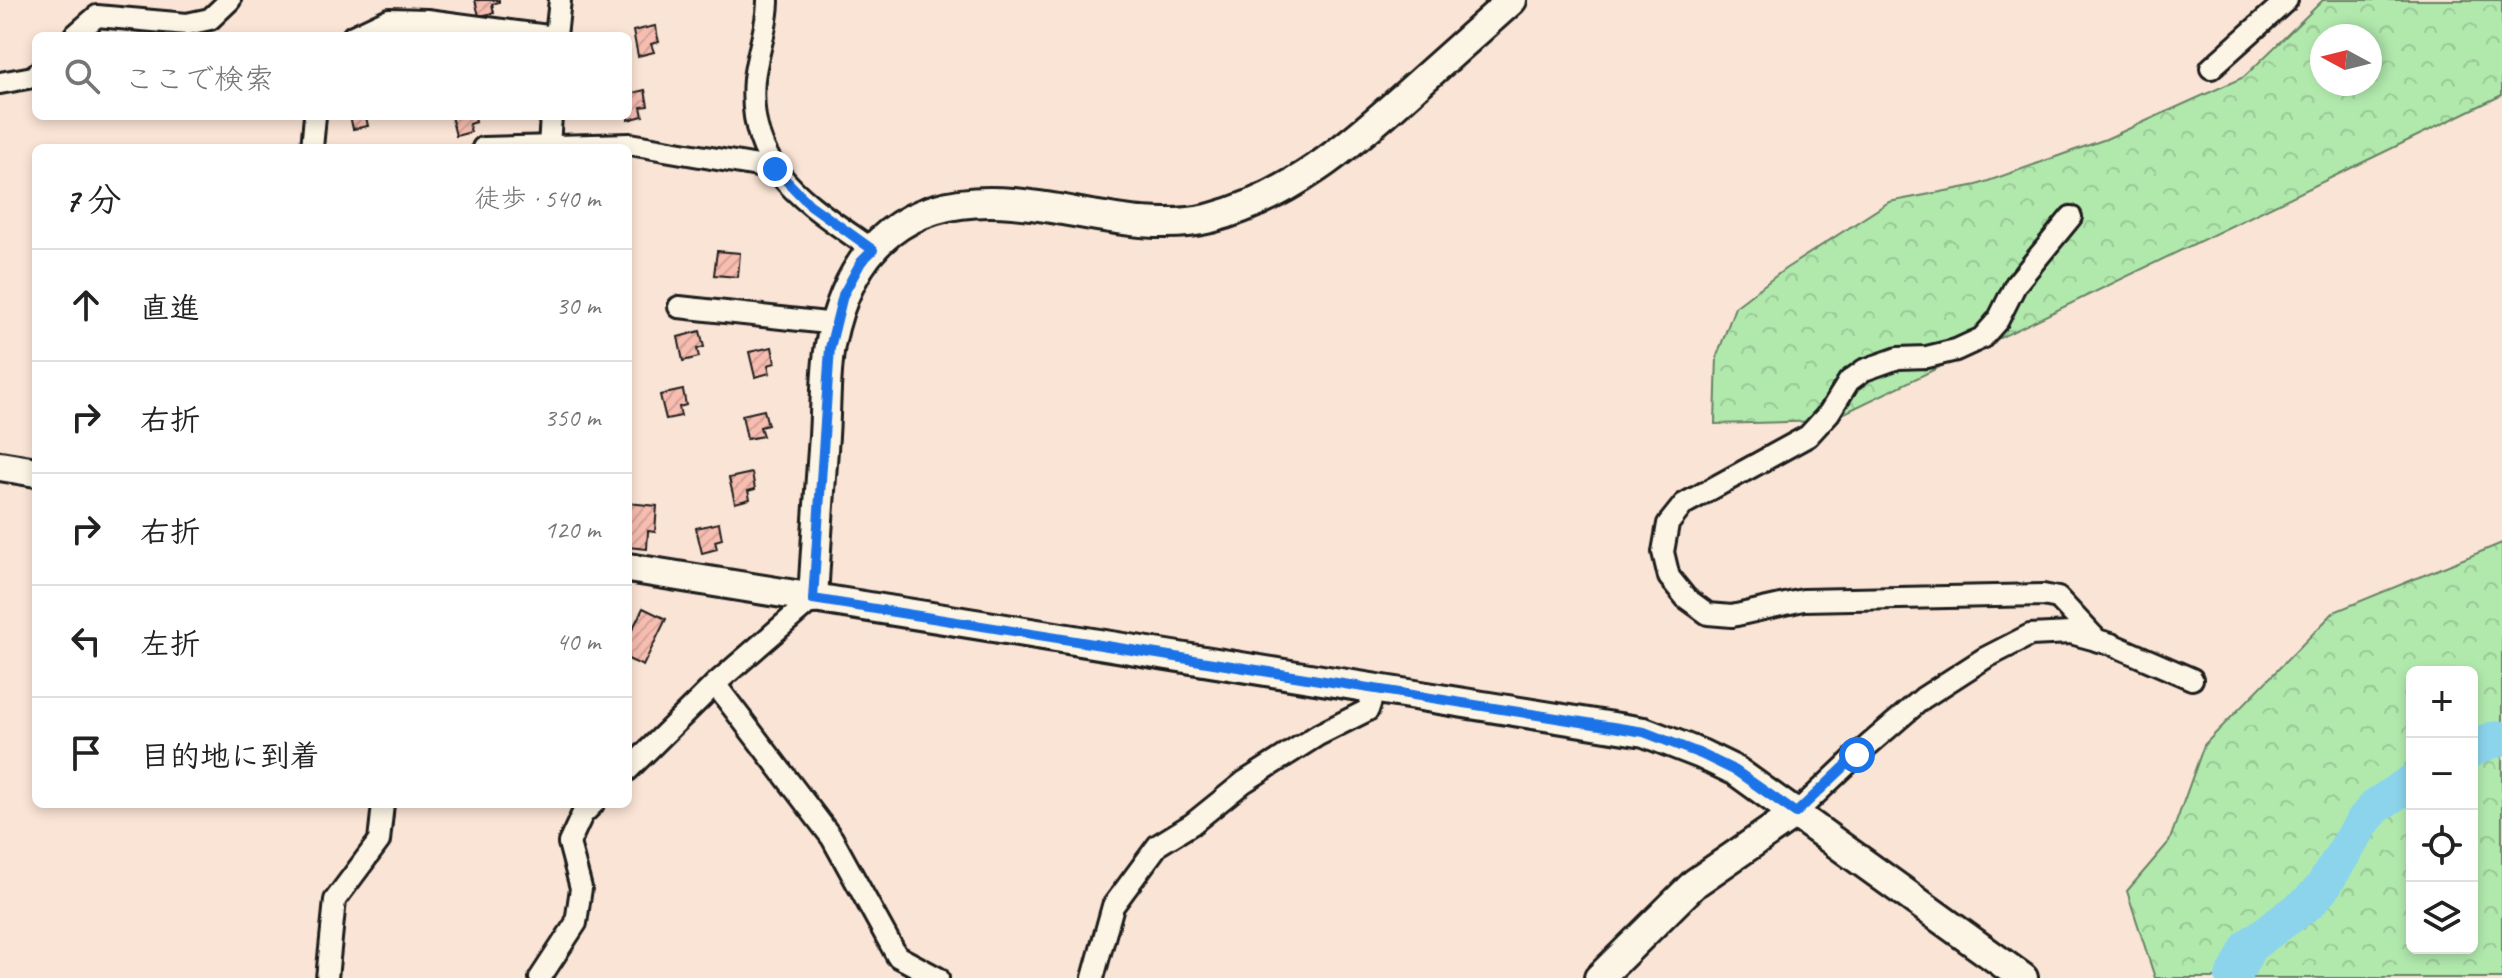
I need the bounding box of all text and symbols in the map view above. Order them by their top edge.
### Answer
north arrow [2310,24,2382,96]
search box [32,32,632,120]
icon: search [60,54,104,98]
text: ここで検索 [124,60,274,98]
route end [757,151,793,187]
text: 7 分 [64,178,121,221]
text: 徒歩 · 540 m [475,182,600,215]
icon: ahead [64,283,108,327]
text: 直進 [140,289,200,327]
text: 30 m [556,289,600,322]
icon: right [64,395,108,439]
text: 右折 [140,401,200,439]
text: 350 m [544,401,600,434]
icon: right [64,507,108,551]
text: 右折 [140,513,200,551]
text: 120 m [544,513,600,546]
icon: left [64,619,108,663]
text: 左折 [140,625,200,663]
text: 40 m [556,625,600,658]
map controls [2406,666,2478,954]
button: + [2406,666,2478,738]
icon: arrive [64,731,108,775]
text: 目的地に到着 [140,737,320,775]
route start [1839,737,1875,773]
button: − [2406,738,2478,810]
button: locate [2406,810,2478,882]
button: layers [2406,882,2478,954]

